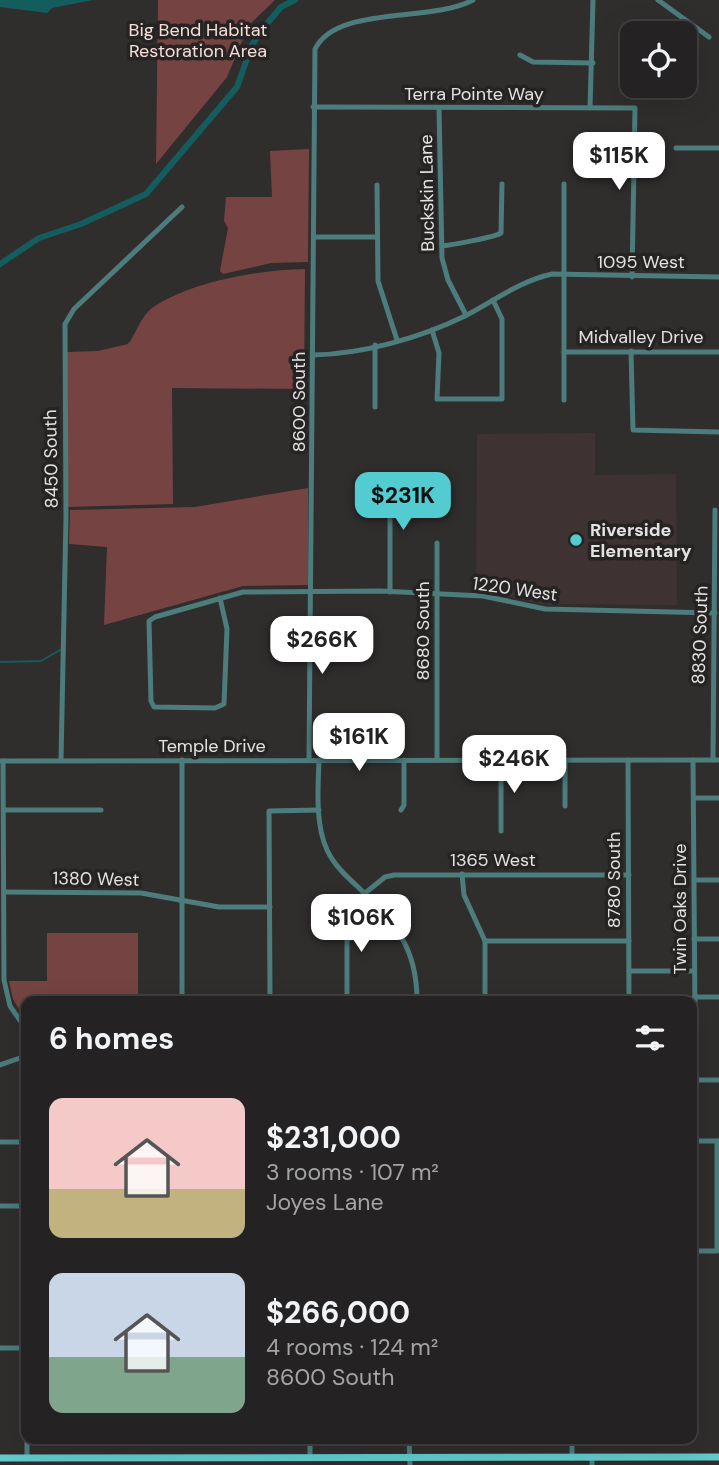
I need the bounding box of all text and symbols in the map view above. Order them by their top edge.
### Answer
park label: Big Bend Habitat Restoration Area [129,18,267,63]
map controls [620,21,697,98]
button: locate [620,21,697,98]
street label: Terra Pointe Way [404,82,544,106]
pin: $115K [570,132,668,192]
street label: Buckskin Lane [414,134,440,252]
text: $115K [589,140,649,170]
street label: 1095 West [597,250,685,274]
street label: Midvalley Drive [579,325,703,349]
street label: 8600 South [287,352,311,452]
street label: 8450 South [38,409,64,509]
pin: $231K [354,472,452,532]
text: $231K [371,480,435,510]
place label: Riverside Elementary [590,518,692,563]
marker: Riverside Elementary [568,532,584,548]
street label: 1220 West [471,571,559,607]
street label: 8680 South [411,581,435,681]
street label: 8830 South [686,585,714,685]
pin: $266K [273,616,371,676]
text: $266K [286,624,358,654]
pin: $161K [310,714,408,773]
text: $161K [329,721,389,751]
street label: Temple Drive [158,734,266,758]
pin: $246K [465,736,563,795]
text: $246K [478,743,550,773]
street label: 8780 South [602,832,626,928]
street label: Twin Oaks Drive [668,843,692,975]
street label: 1365 West [450,848,536,872]
street label: 1380 West [52,866,140,892]
pin: $106K [312,894,410,954]
text: $106K [327,902,395,932]
text: 6 homes [49,1019,174,1058]
icon: filters [631,1019,669,1057]
text: $231,000 [266,1118,401,1157]
icon: home [105,1126,189,1210]
text: 3 rooms · 107 m² [266,1157,439,1187]
text: Joyes Lane [266,1187,384,1217]
text: $266,000 [266,1293,410,1332]
icon: home [105,1301,189,1385]
text: 4 rooms · 124 m² [266,1332,438,1362]
text: 8600 South [266,1362,394,1392]

